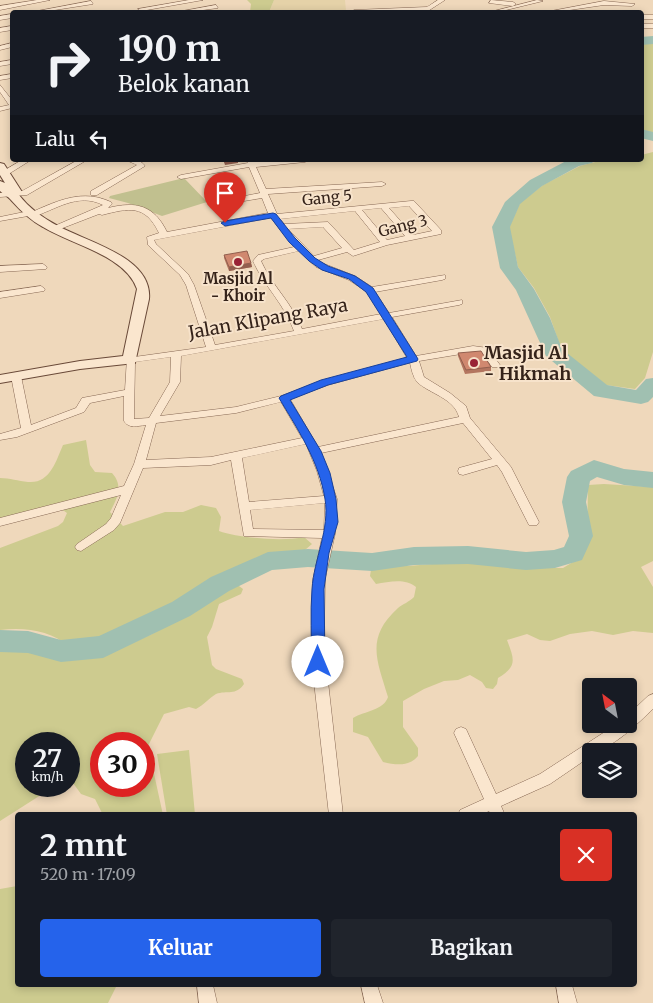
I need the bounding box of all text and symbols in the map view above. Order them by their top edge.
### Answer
text: 190 m [118,27,221,71]
icon: right [35,30,100,95]
text: Belok kanan [118,70,250,98]
icon: left [85,125,113,153]
text: Lalu [35,127,75,151]
pin [204,172,246,223]
icon: arrive [211,179,239,207]
street label: Gang 5 [301,185,353,210]
street label: Gang 3 [376,210,429,241]
marker: Masjid Al - Khoir [232,256,244,268]
place label: Masjid Al - Khoir [203,269,273,305]
street label: Jalan Klipang Raya [185,293,350,344]
place label: Masjid Al - Hikmah [484,341,571,385]
marker: Masjid Al - Hikmah [468,357,480,369]
position arrow [291,635,343,687]
north arrow [582,678,638,732]
map controls [582,678,637,798]
speed limit sign: 30 [90,732,155,797]
text: 27 [33,742,62,774]
button: layers [582,743,637,798]
text: km/h [32,769,63,784]
text: 2 mnt [40,826,127,864]
button: close [560,829,612,881]
text: 520 m · 17:09 [40,864,136,884]
button: Keluar [40,919,321,977]
button: Bagikan [331,919,612,977]

